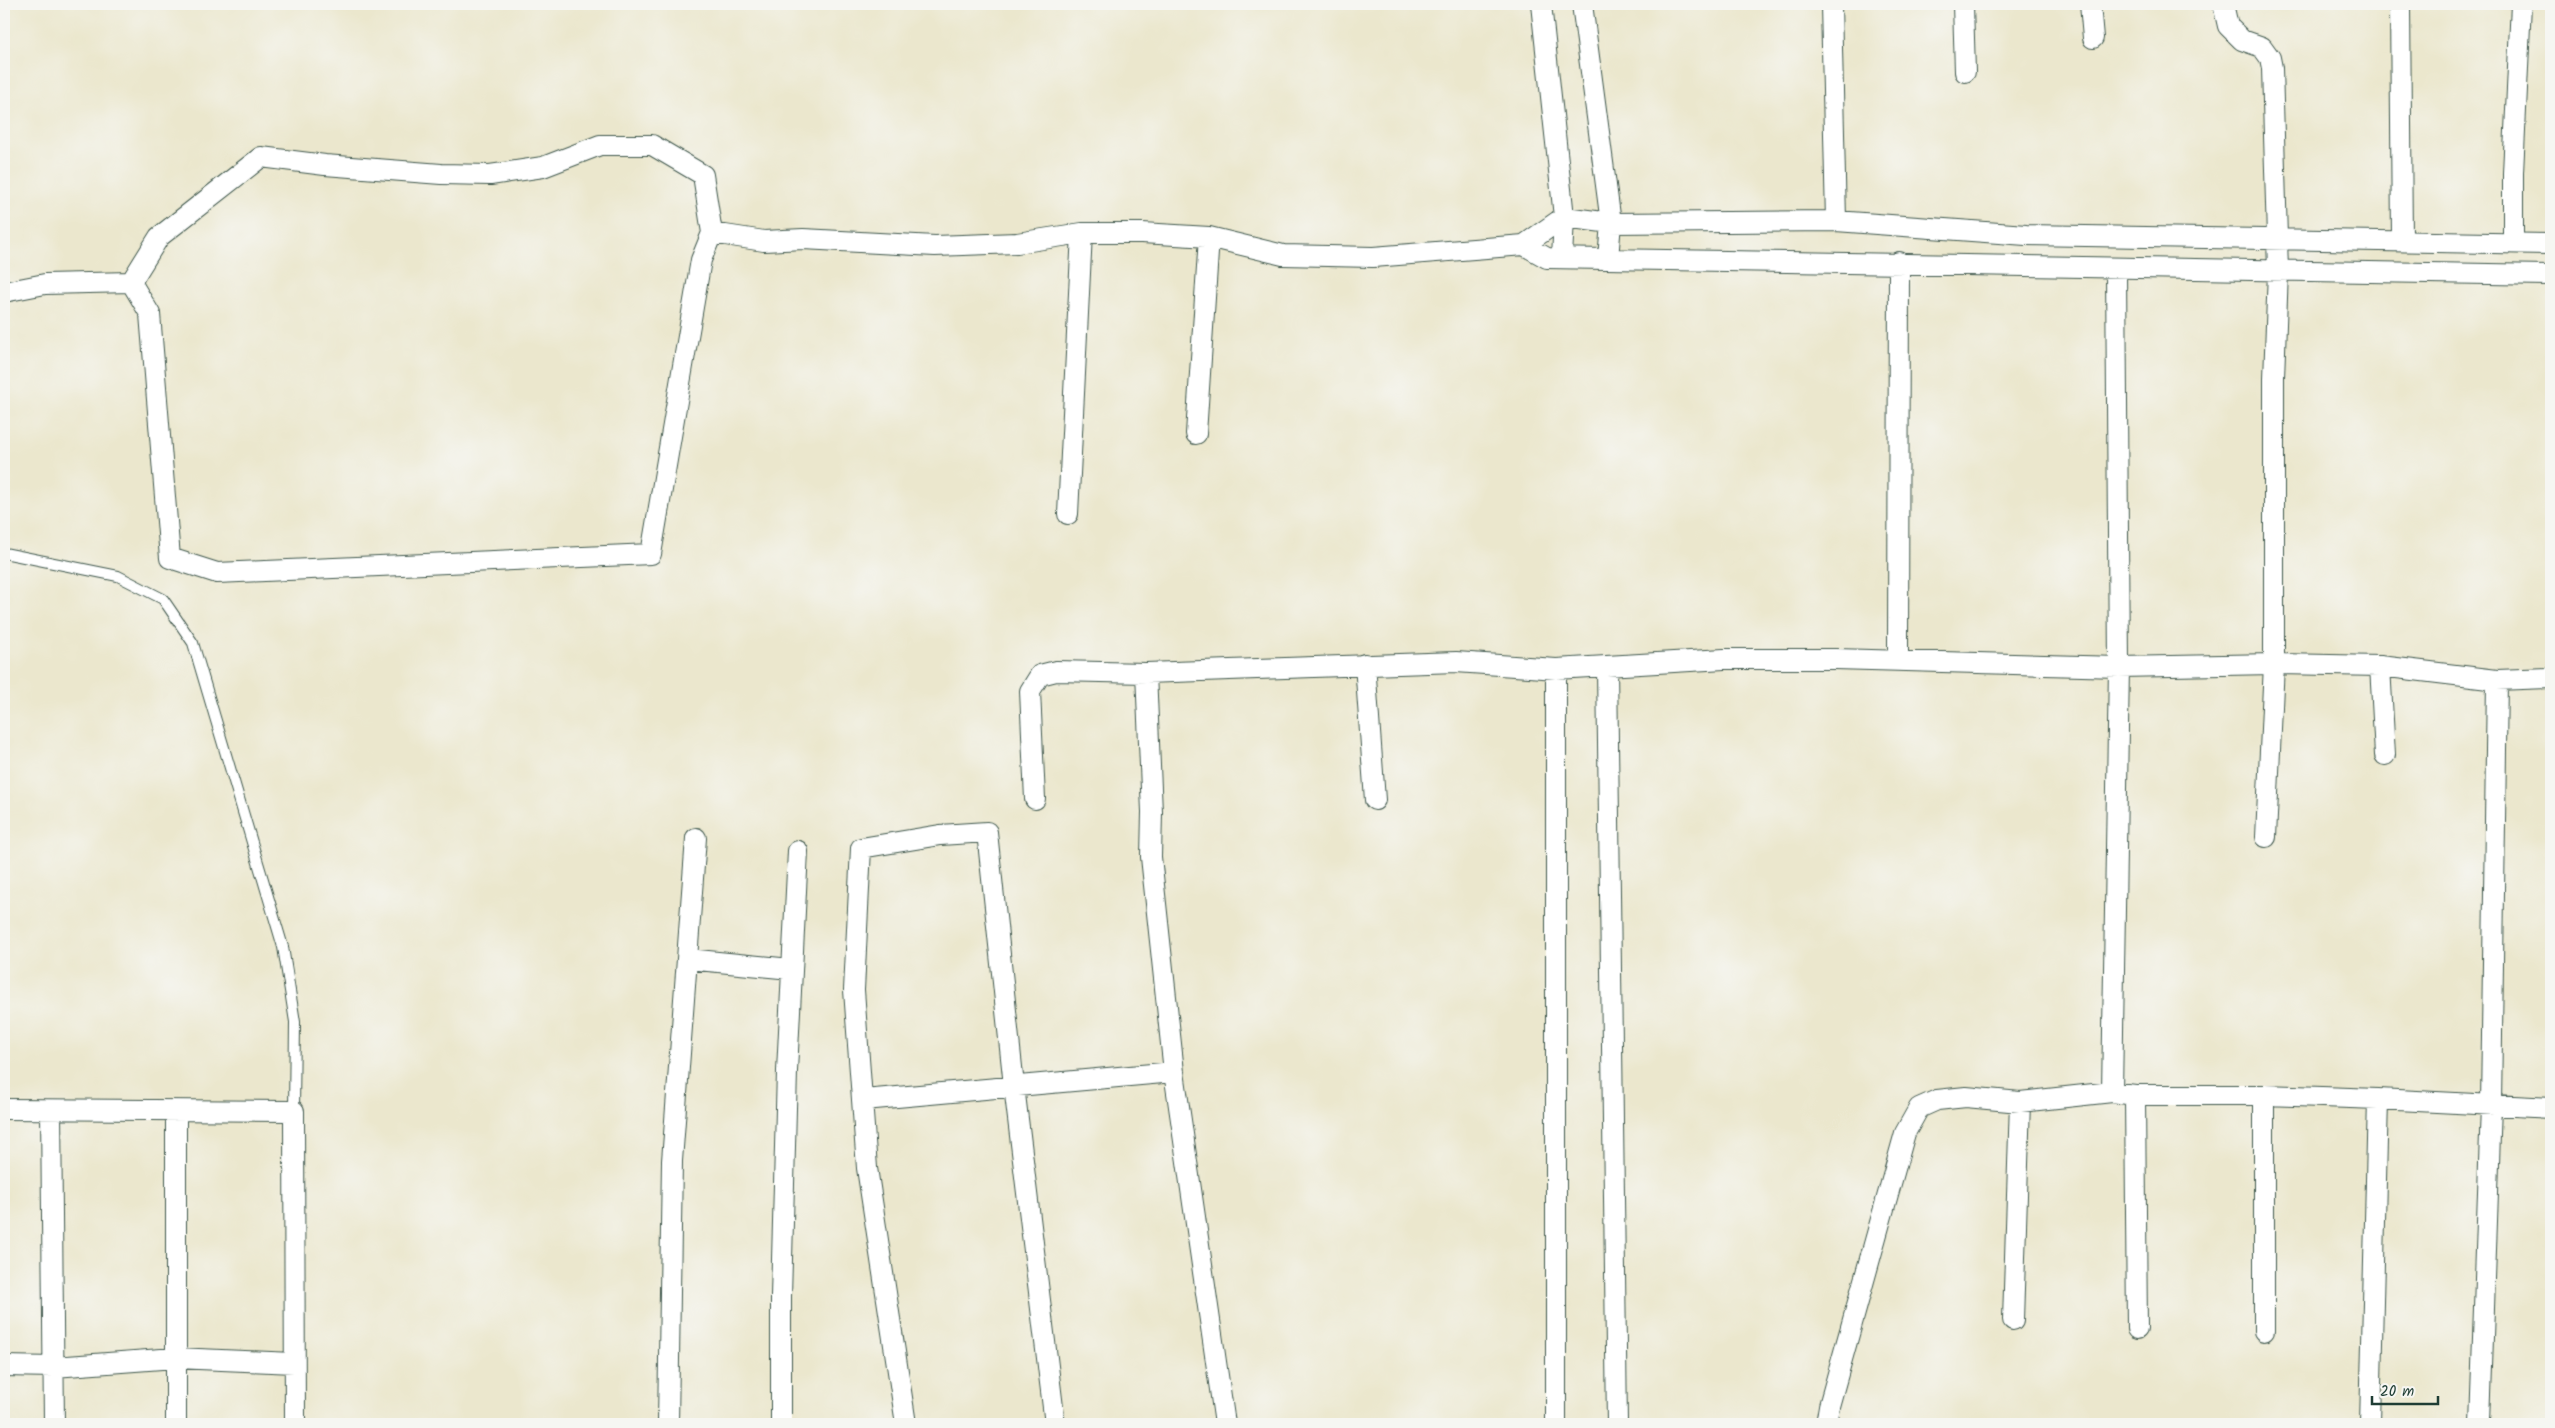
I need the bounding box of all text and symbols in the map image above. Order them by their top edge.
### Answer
scale bar [2372,1373,2439,1405]
text: 20 m [2380,1380,2414,1404]

